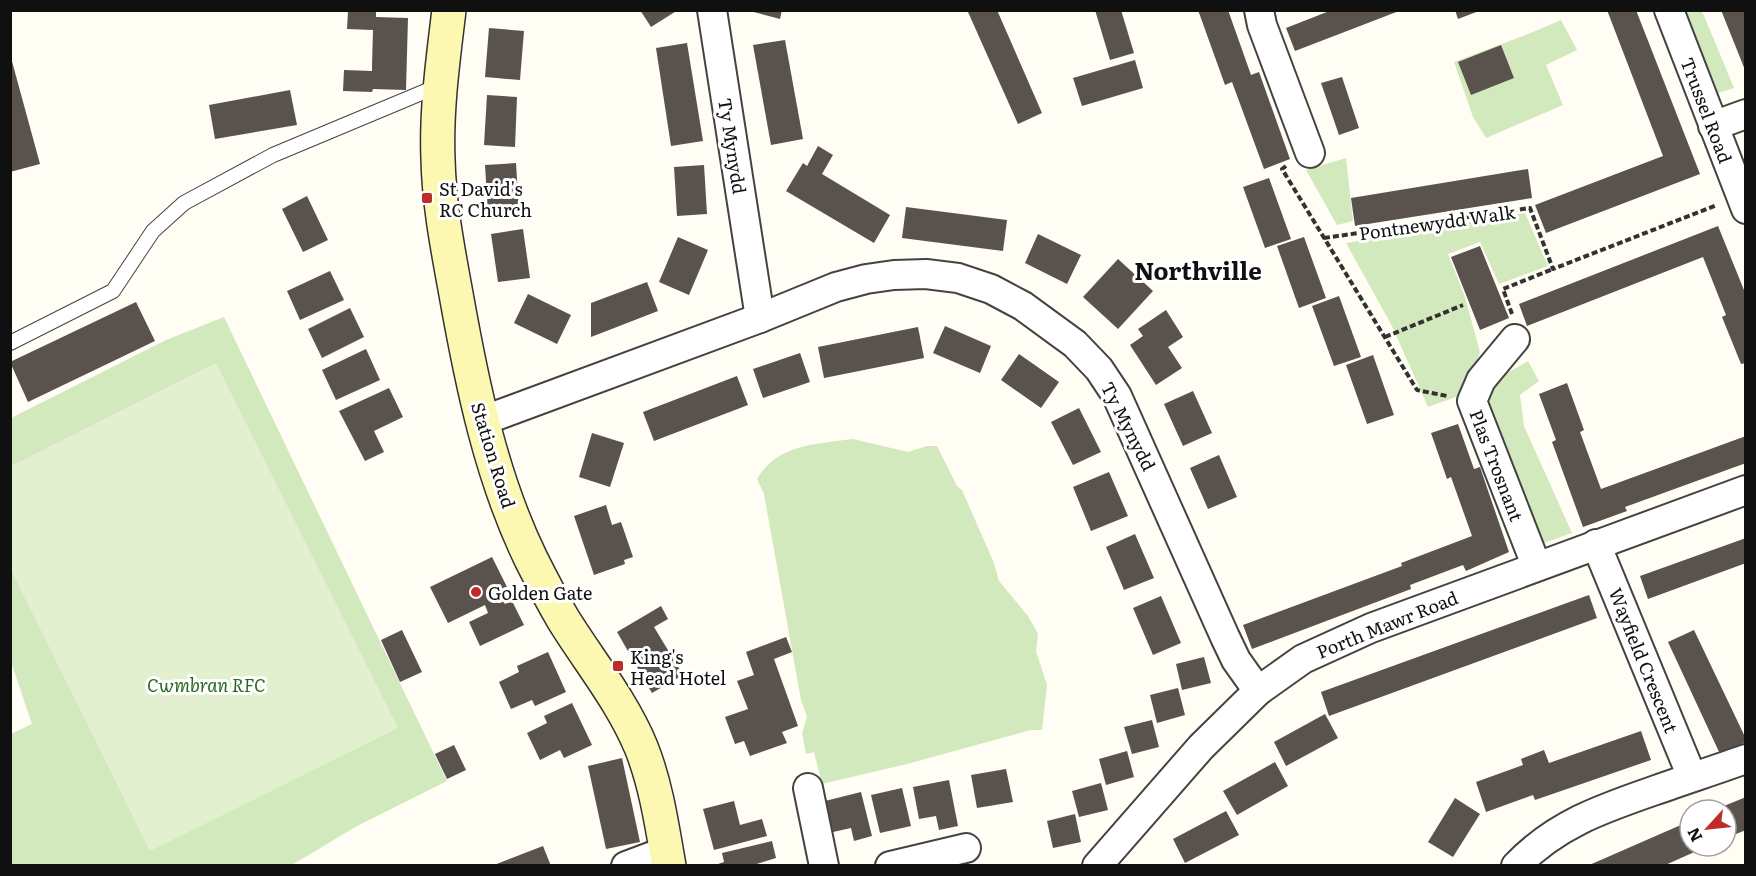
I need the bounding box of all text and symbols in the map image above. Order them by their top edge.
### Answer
street label: Trussel Road [1674,53,1740,167]
street label: Ty Mynydd [712,96,754,196]
place label: St David's RC Church [439,175,532,223]
marker: St David's RC Church [420,191,434,205]
street label: Pontnewydd Walk [1357,198,1518,246]
district label: Northville [1134,252,1262,287]
street label: Ty Mynydd [1095,377,1163,475]
street label: Station Road [465,399,523,511]
street label: Plas Trosnant [1463,405,1531,525]
place label: Golden Gate [488,579,592,606]
street label: Porth Mawr Road [1312,583,1462,665]
street label: Wayfield Crescent [1603,583,1686,737]
marker: Golden Gate [469,585,483,599]
place label: King's Head Hotel [630,643,726,691]
marker: King's Head Hotel [611,659,625,673]
park label: Cwmbran RFC [147,671,265,698]
north arrow [1678,798,1738,858]
text: N [1680,824,1707,847]

